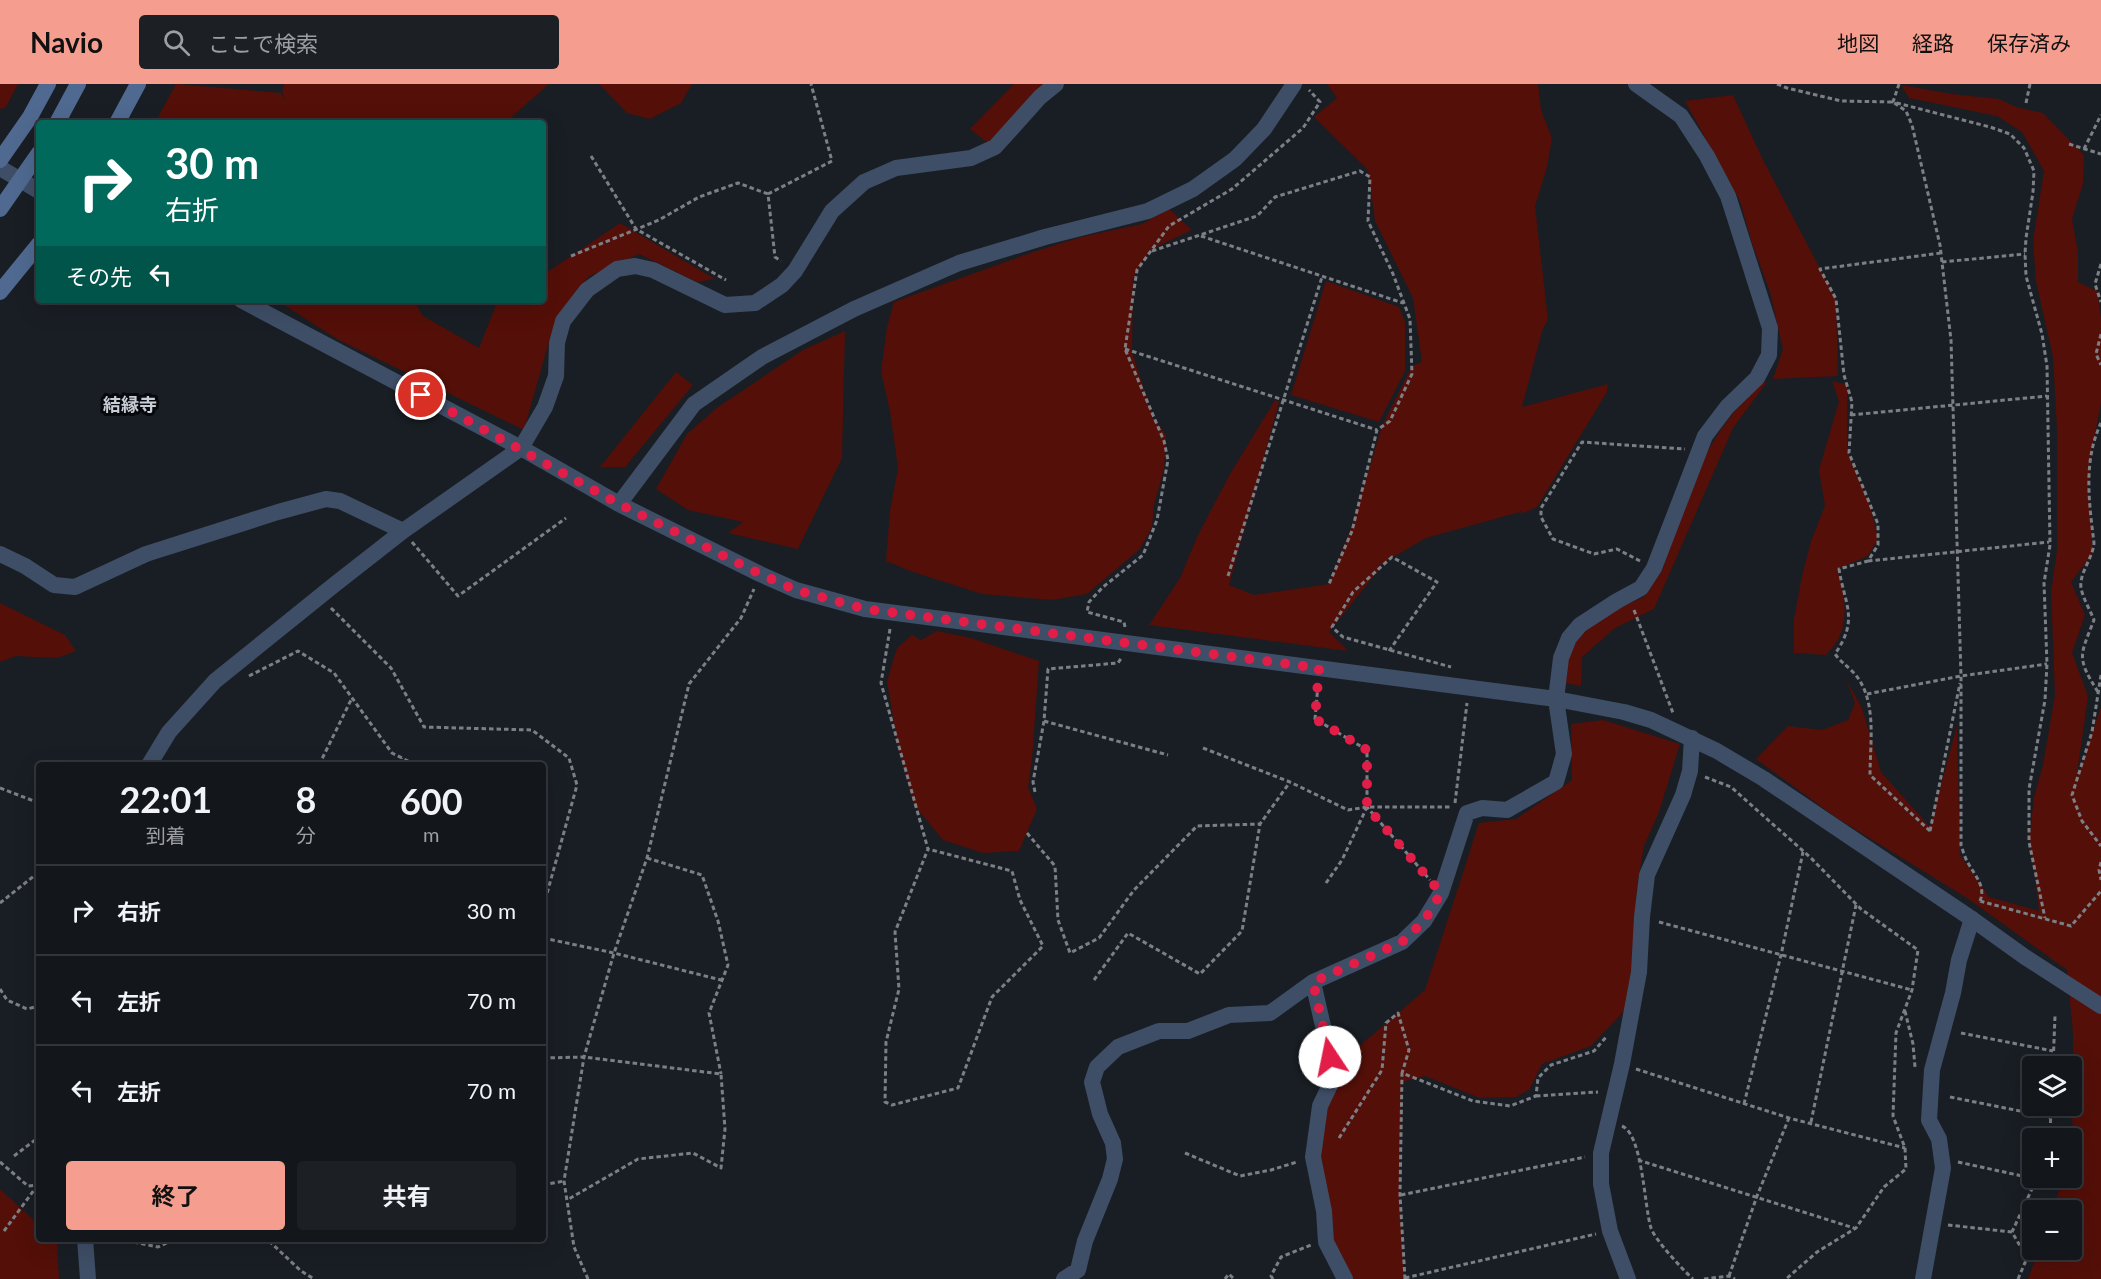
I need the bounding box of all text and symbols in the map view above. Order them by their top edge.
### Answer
search box [139,15,559,69]
text: Navio [30,25,103,59]
icon: search [160,26,193,59]
text: ここで検索 [208,30,318,57]
text: 地図 [1837,30,1879,55]
text: 経路 [1912,30,1954,55]
text: 保存済み [1987,30,2071,55]
text: 30 m [165,138,259,188]
icon: right [66,144,144,222]
text: 右折 [165,193,219,226]
icon: left [144,258,177,291]
text: その先 [66,263,132,290]
pin [395,369,446,420]
icon: arrive [404,378,437,411]
district label: 結縁寺 [103,393,157,415]
text: 22:01 [119,777,212,821]
text: 8 [296,777,317,821]
text: 600 [400,779,463,823]
text: m [423,822,439,846]
text: 到着 [146,823,186,847]
text: 分 [296,823,316,847]
icon: right [66,894,99,927]
text: 30 m [467,897,516,924]
text: 右折 [117,898,161,925]
icon: left [66,984,99,1017]
text: 70 m [467,987,516,1014]
text: 左折 [117,988,161,1015]
position arrow [1298,1025,1362,1089]
map controls [2022,1056,2082,1260]
button: layers [2022,1056,2082,1116]
icon: left [66,1074,99,1107]
text: 70 m [467,1077,516,1104]
text: 左折 [117,1078,161,1105]
button: + [2022,1128,2082,1188]
button: 終了 [66,1161,285,1230]
button: 共有 [297,1161,516,1230]
button: − [2022,1200,2082,1260]

